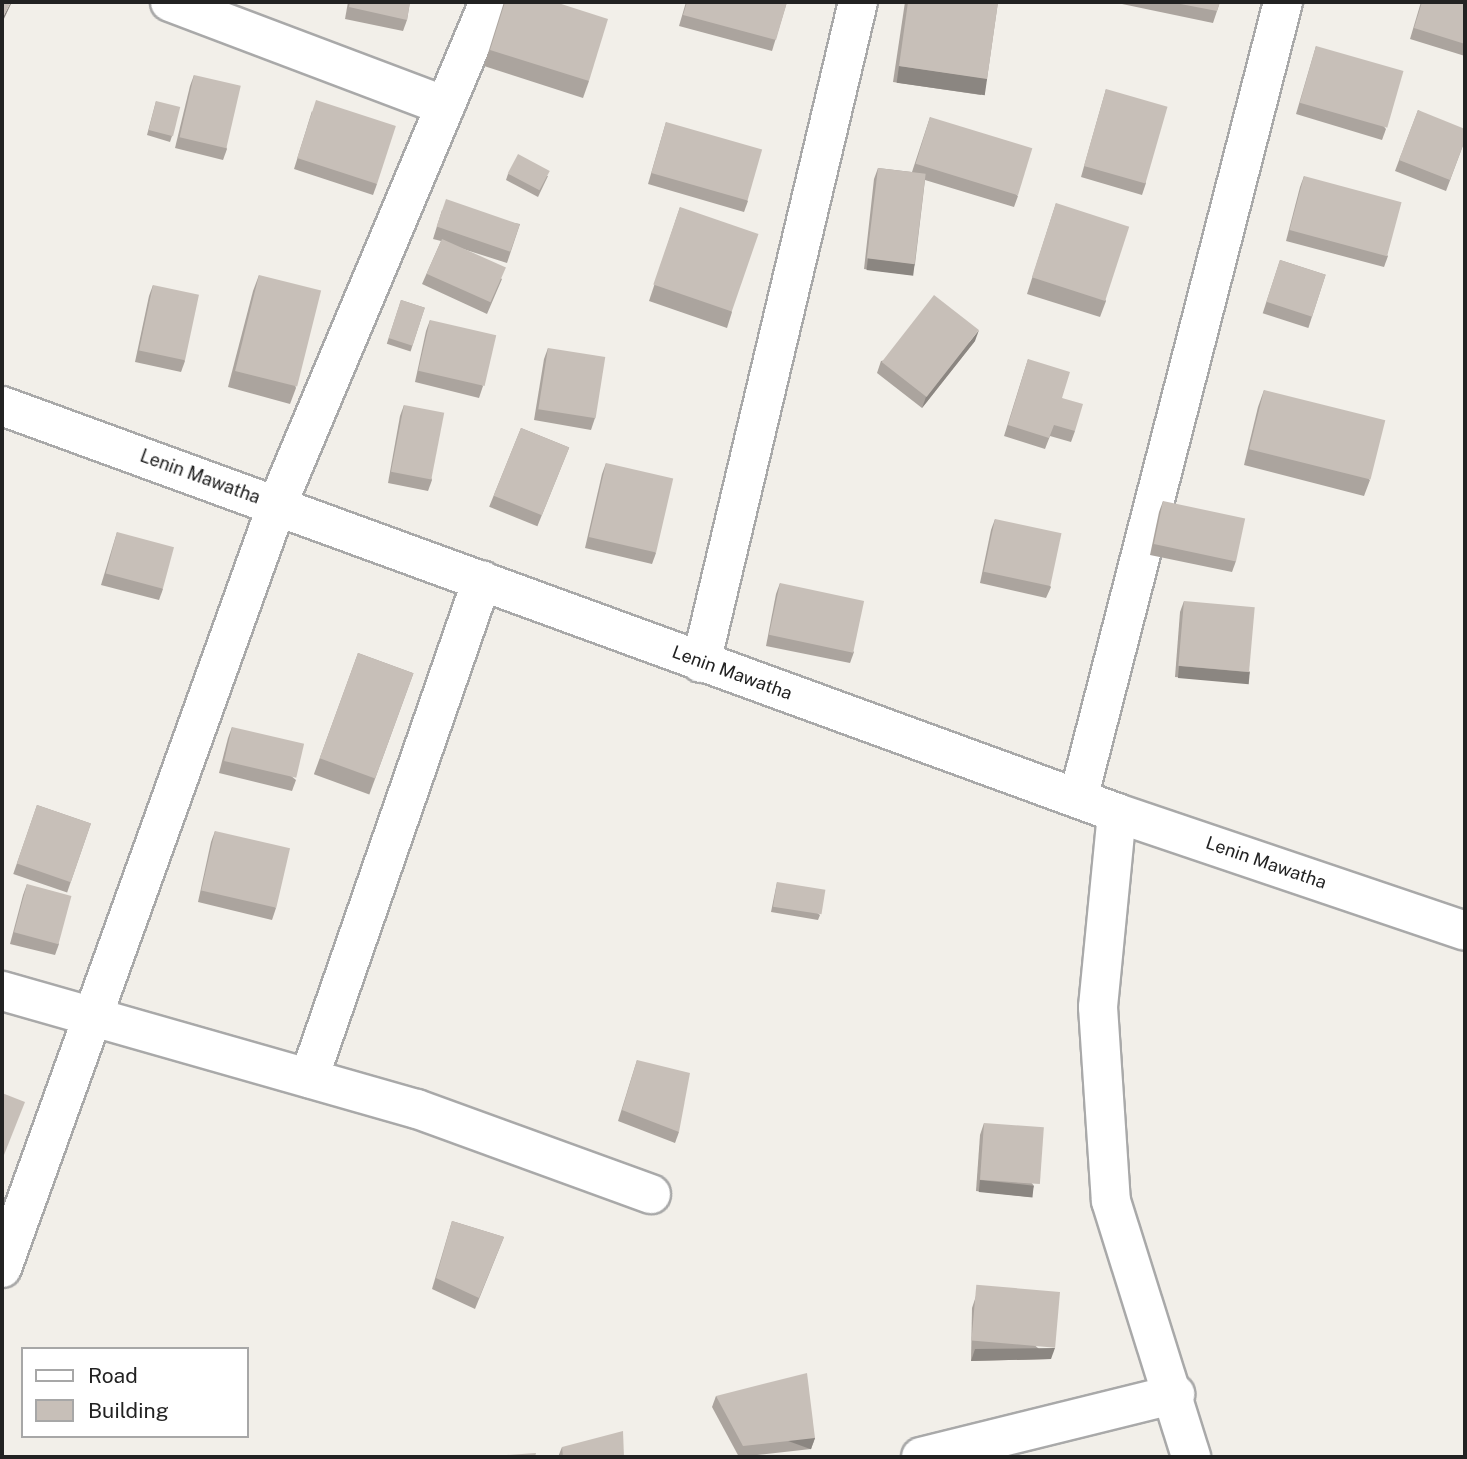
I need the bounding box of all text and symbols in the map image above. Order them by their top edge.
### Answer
street label: Lenin Mawatha [137,445,263,509]
street label: Lenin Mawatha [669,641,795,705]
street label: Lenin Mawatha [1203,832,1329,894]
legend [21,1347,248,1438]
text: Road [88,1363,138,1388]
text: Building [88,1398,169,1423]

